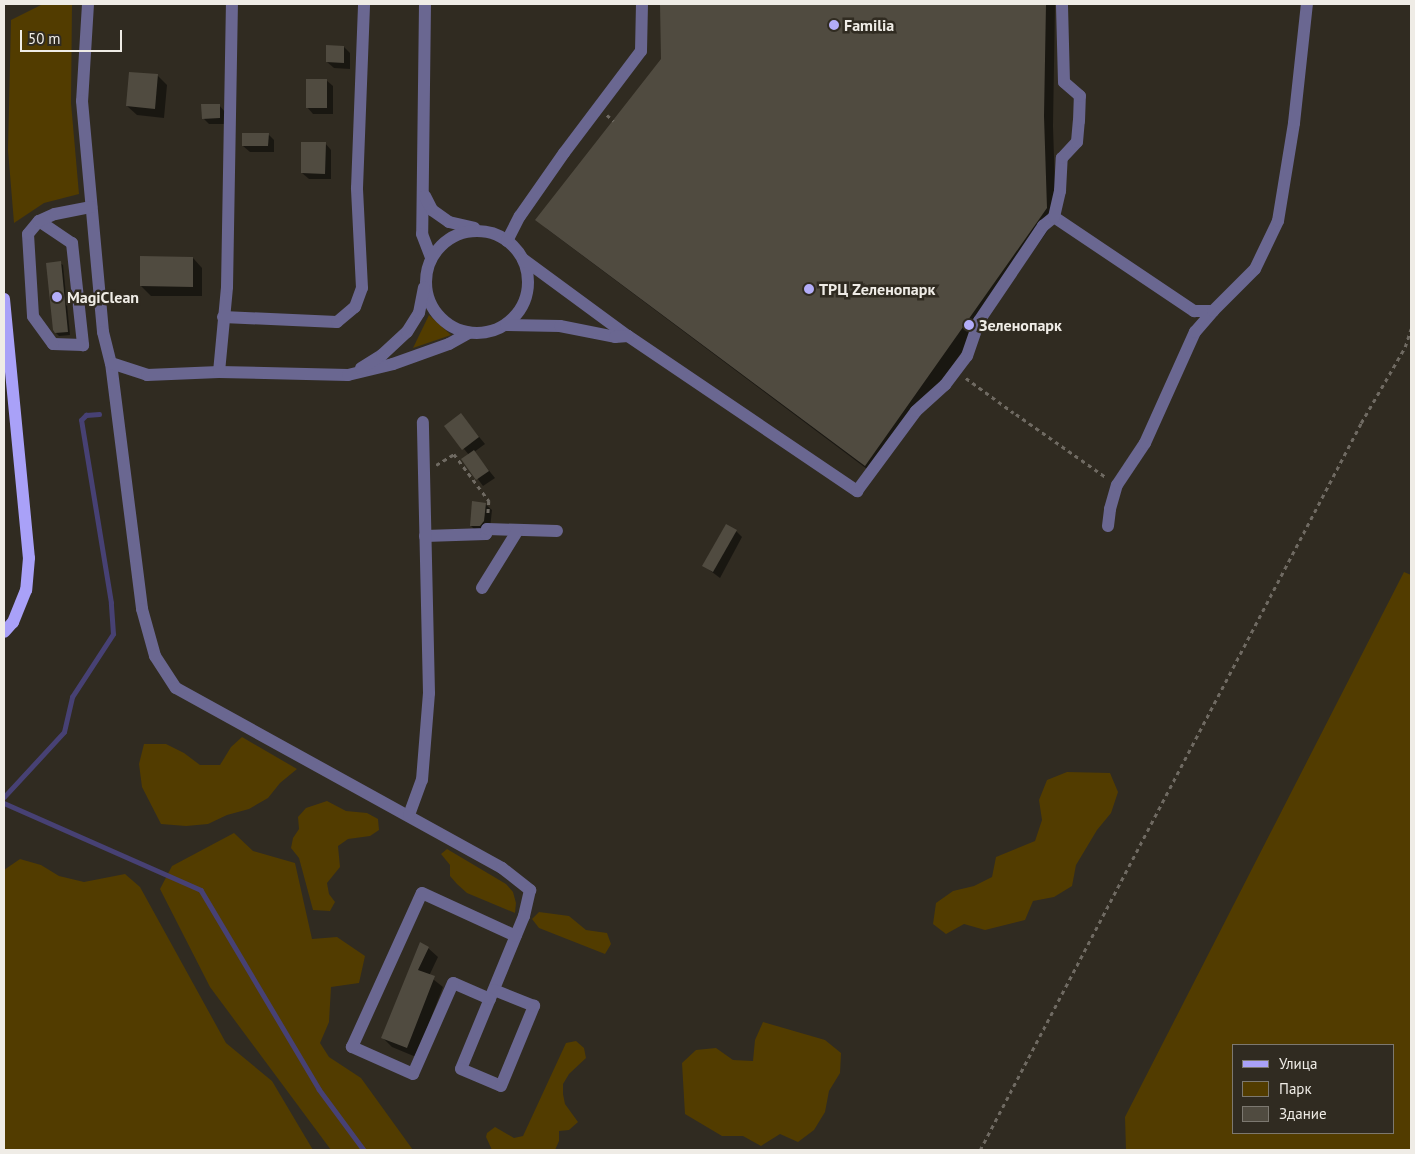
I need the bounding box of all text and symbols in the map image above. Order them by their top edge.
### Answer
place label: Familia [844,15,894,35]
marker: Familia [828,19,840,31]
scale bar [22,20,125,52]
text: 50 m [28,29,61,48]
place label: ТРЦ Zеленопарк [819,279,935,299]
marker: ТРЦ Zеленопарк [803,283,815,295]
place label: MagiClean [67,287,139,307]
marker: MagiClean [51,291,63,303]
place label: Зеленопарк [979,315,1062,335]
marker: Зеленопарк [963,319,975,331]
legend [1232,1044,1395,1134]
text: Улица [1279,1054,1317,1073]
text: Парк [1279,1079,1312,1098]
text: Здание [1279,1104,1327,1123]

